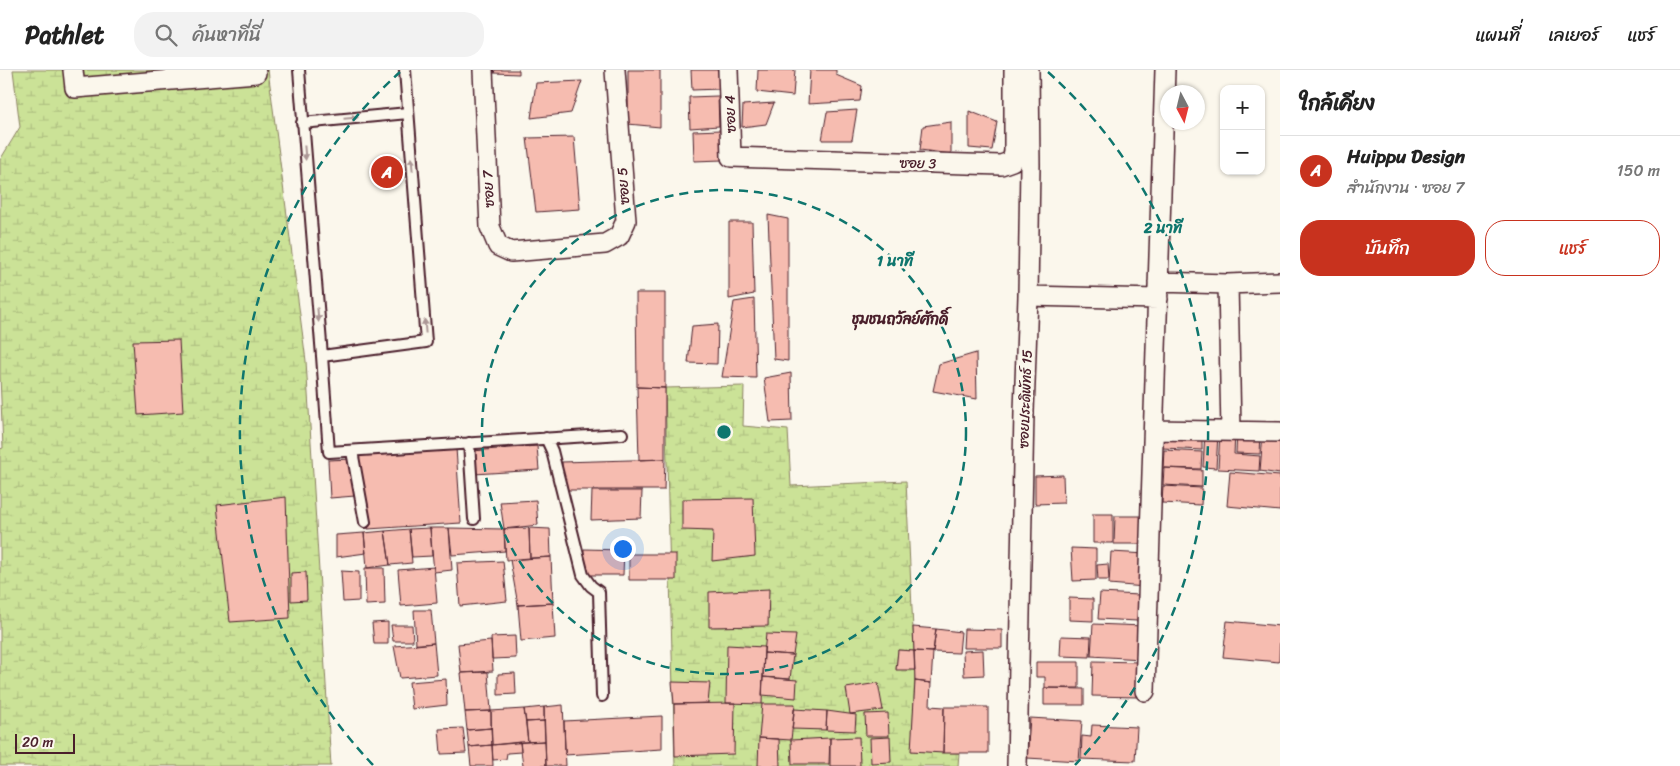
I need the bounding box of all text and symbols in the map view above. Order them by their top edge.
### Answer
search box [134,12,484,57]
text: Pathlet [25,14,104,56]
text: ค้นหาที่นี่ [192,18,261,51]
text: แผนที่ [1475,19,1520,51]
text: เลเยอร์ [1548,19,1599,51]
text: แชร์ [1627,19,1655,51]
icon: search [152,21,180,49]
text: ใกล้เคียง [1300,84,1375,122]
north arrow [1160,85,1205,130]
map controls [1220,85,1265,175]
button: + [1220,85,1265,130]
street label: ซอย 4 [717,94,744,133]
one-way arrow [343,114,359,122]
button: − [1220,130,1265,175]
text: Huippu Design [1347,140,1465,173]
one-way arrow [301,146,309,162]
street label: ซอย 3 [899,151,937,176]
pin: A [371,153,403,191]
one-way arrow [408,155,416,171]
text: A [1311,156,1321,185]
text: 150 m [1617,156,1660,185]
street label: ซอย 5 [610,166,637,206]
street label: ซอย 7 [475,169,502,208]
text: สำนักงาน · ซอย 7 [1347,173,1464,202]
text: 2 นาที [1143,215,1184,241]
button: บันทึก [1300,220,1475,276]
button: แชร์ [1485,220,1660,276]
text: 1 นาที [877,248,915,274]
district label: ชุมชนถวัลย์ศักดิ์ [852,306,952,332]
one-way arrow [315,308,323,324]
one-way arrow [421,317,429,333]
street label: ซอยประดิพัทธ์ 15 [1011,349,1040,449]
centre of rings [715,423,733,441]
your location [610,536,636,562]
text: 20 m [22,730,53,755]
scale bar [15,731,75,754]

